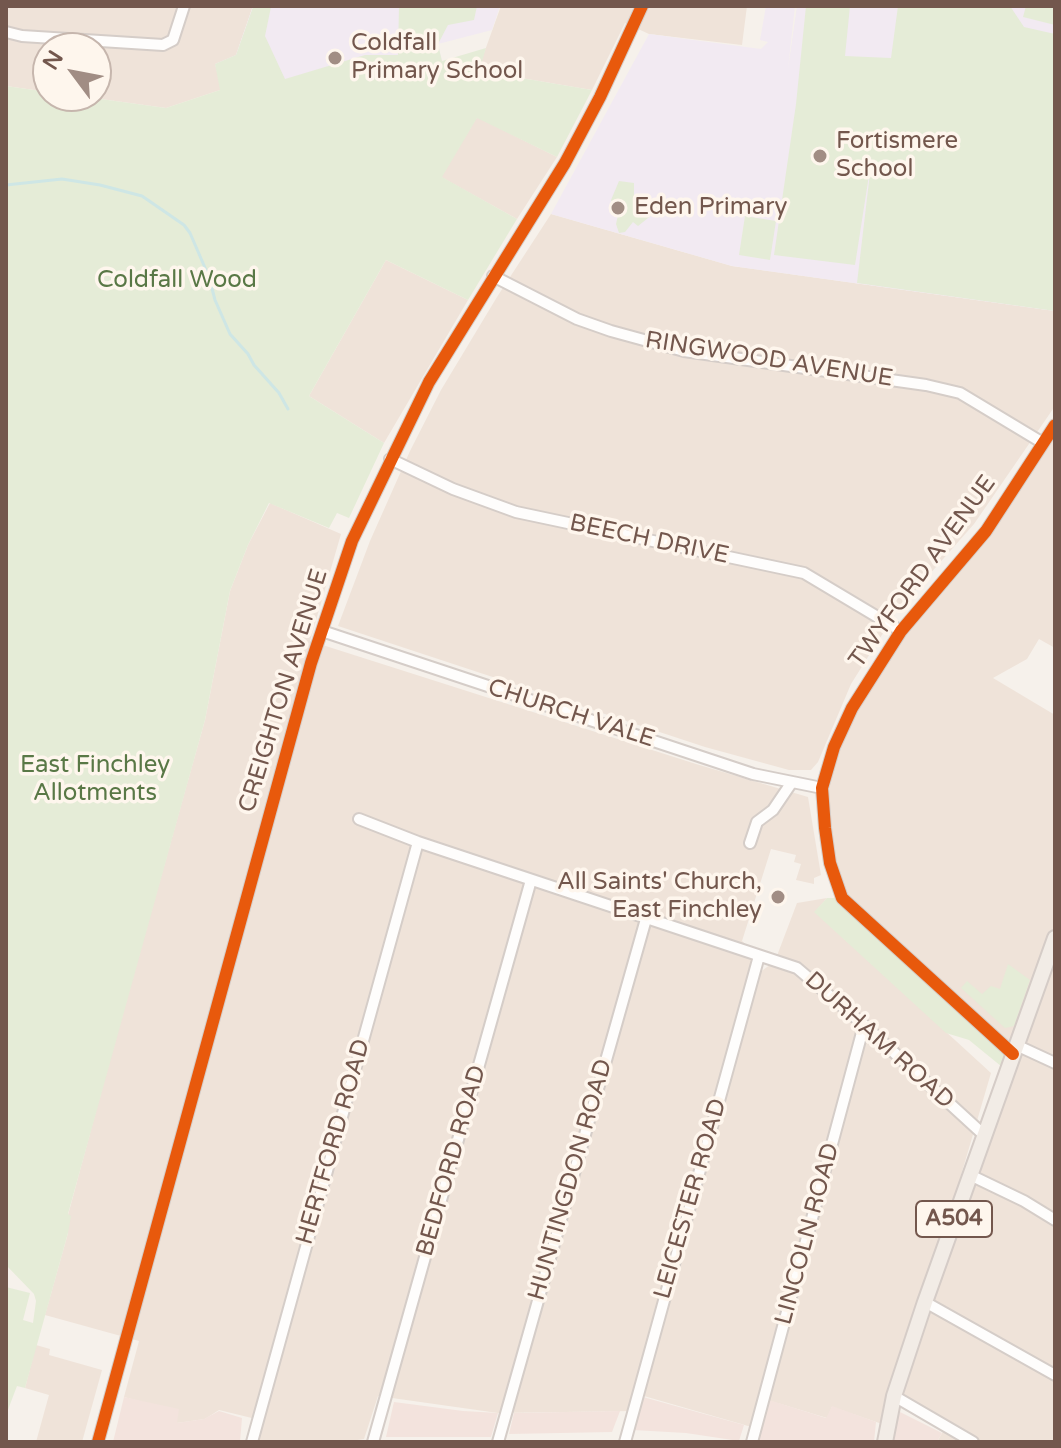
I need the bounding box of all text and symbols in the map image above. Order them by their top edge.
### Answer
place label: Coldfall Primary School [351,30,523,86]
north arrow [32,32,112,112]
text: N [38,46,69,75]
marker: Coldfall Primary School [326,49,344,67]
place label: Fortismere School [836,128,958,184]
marker: Fortismere School [811,147,829,165]
place label: Eden Primary [634,194,787,222]
marker: Eden Primary [609,199,627,217]
park label: Coldfall Wood [97,267,257,295]
street label: RINGWOOD AVENUE [643,326,895,394]
street label: TWYFORD AVENUE [843,470,1003,674]
street label: BEECH DRIVE [567,509,731,571]
street label: CREIGHTON AVENUE [233,566,335,816]
street label: CHURCH VALE [484,673,658,755]
park label: East Finchley Allotments [20,752,170,808]
place label: All Saints' Church, East Finchley [557,869,762,925]
marker: All Saints' Church, East Finchley [769,888,787,906]
street label: DURHAM ROAD [798,966,960,1116]
street label: HERTFORD ROAD [291,1036,377,1248]
street label: HUNTINGDON ROAD [523,1056,619,1304]
street label: BEDFORD ROAD [411,1062,493,1260]
street label: LEICESTER ROAD [649,1095,733,1303]
street label: LINCOLN ROAD [770,1140,846,1328]
road number: A504 [916,1201,992,1237]

